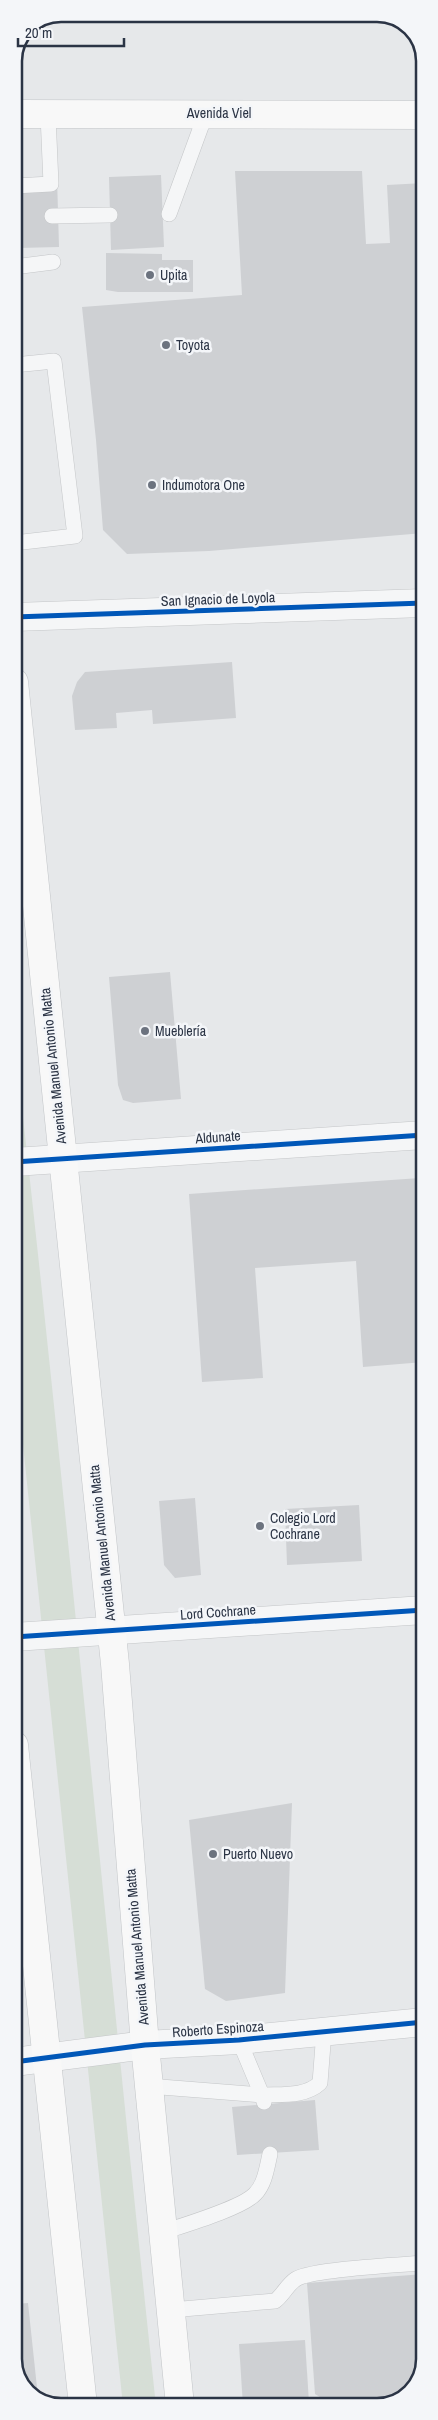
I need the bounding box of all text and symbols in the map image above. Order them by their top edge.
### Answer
scale bar [18,15,124,47]
text: 20 m [25,22,52,43]
street label: Avenida Viel [186,104,251,122]
place label: Upita [160,266,188,284]
marker: Upita [144,269,156,281]
place label: Toyota [176,336,210,354]
marker: Toyota [160,339,172,351]
place label: Indumotora One [162,476,245,494]
marker: Indumotora One [146,479,158,491]
street label: San Ignacio de Loyola [161,588,276,610]
street label: Avenida Manuel Antonio Matta [36,986,70,1146]
place label: Mueblería [155,1022,207,1040]
marker: Mueblería [139,1025,151,1037]
street label: Aldunate [194,1126,241,1148]
street label: Avenida Manuel Antonio Matta [85,1463,119,1623]
place label: Colegio Lord Cochrane [270,1509,336,1543]
marker: Colegio Lord Cochrane [254,1520,266,1532]
street label: Lord Cochrane [179,1600,257,1624]
place label: Puerto Nuevo [223,1845,293,1863]
marker: Puerto Nuevo [207,1848,219,1860]
street label: Avenida Manuel Antonio Matta [121,1868,153,2027]
street label: Roberto Espinoza [172,2017,265,2041]

